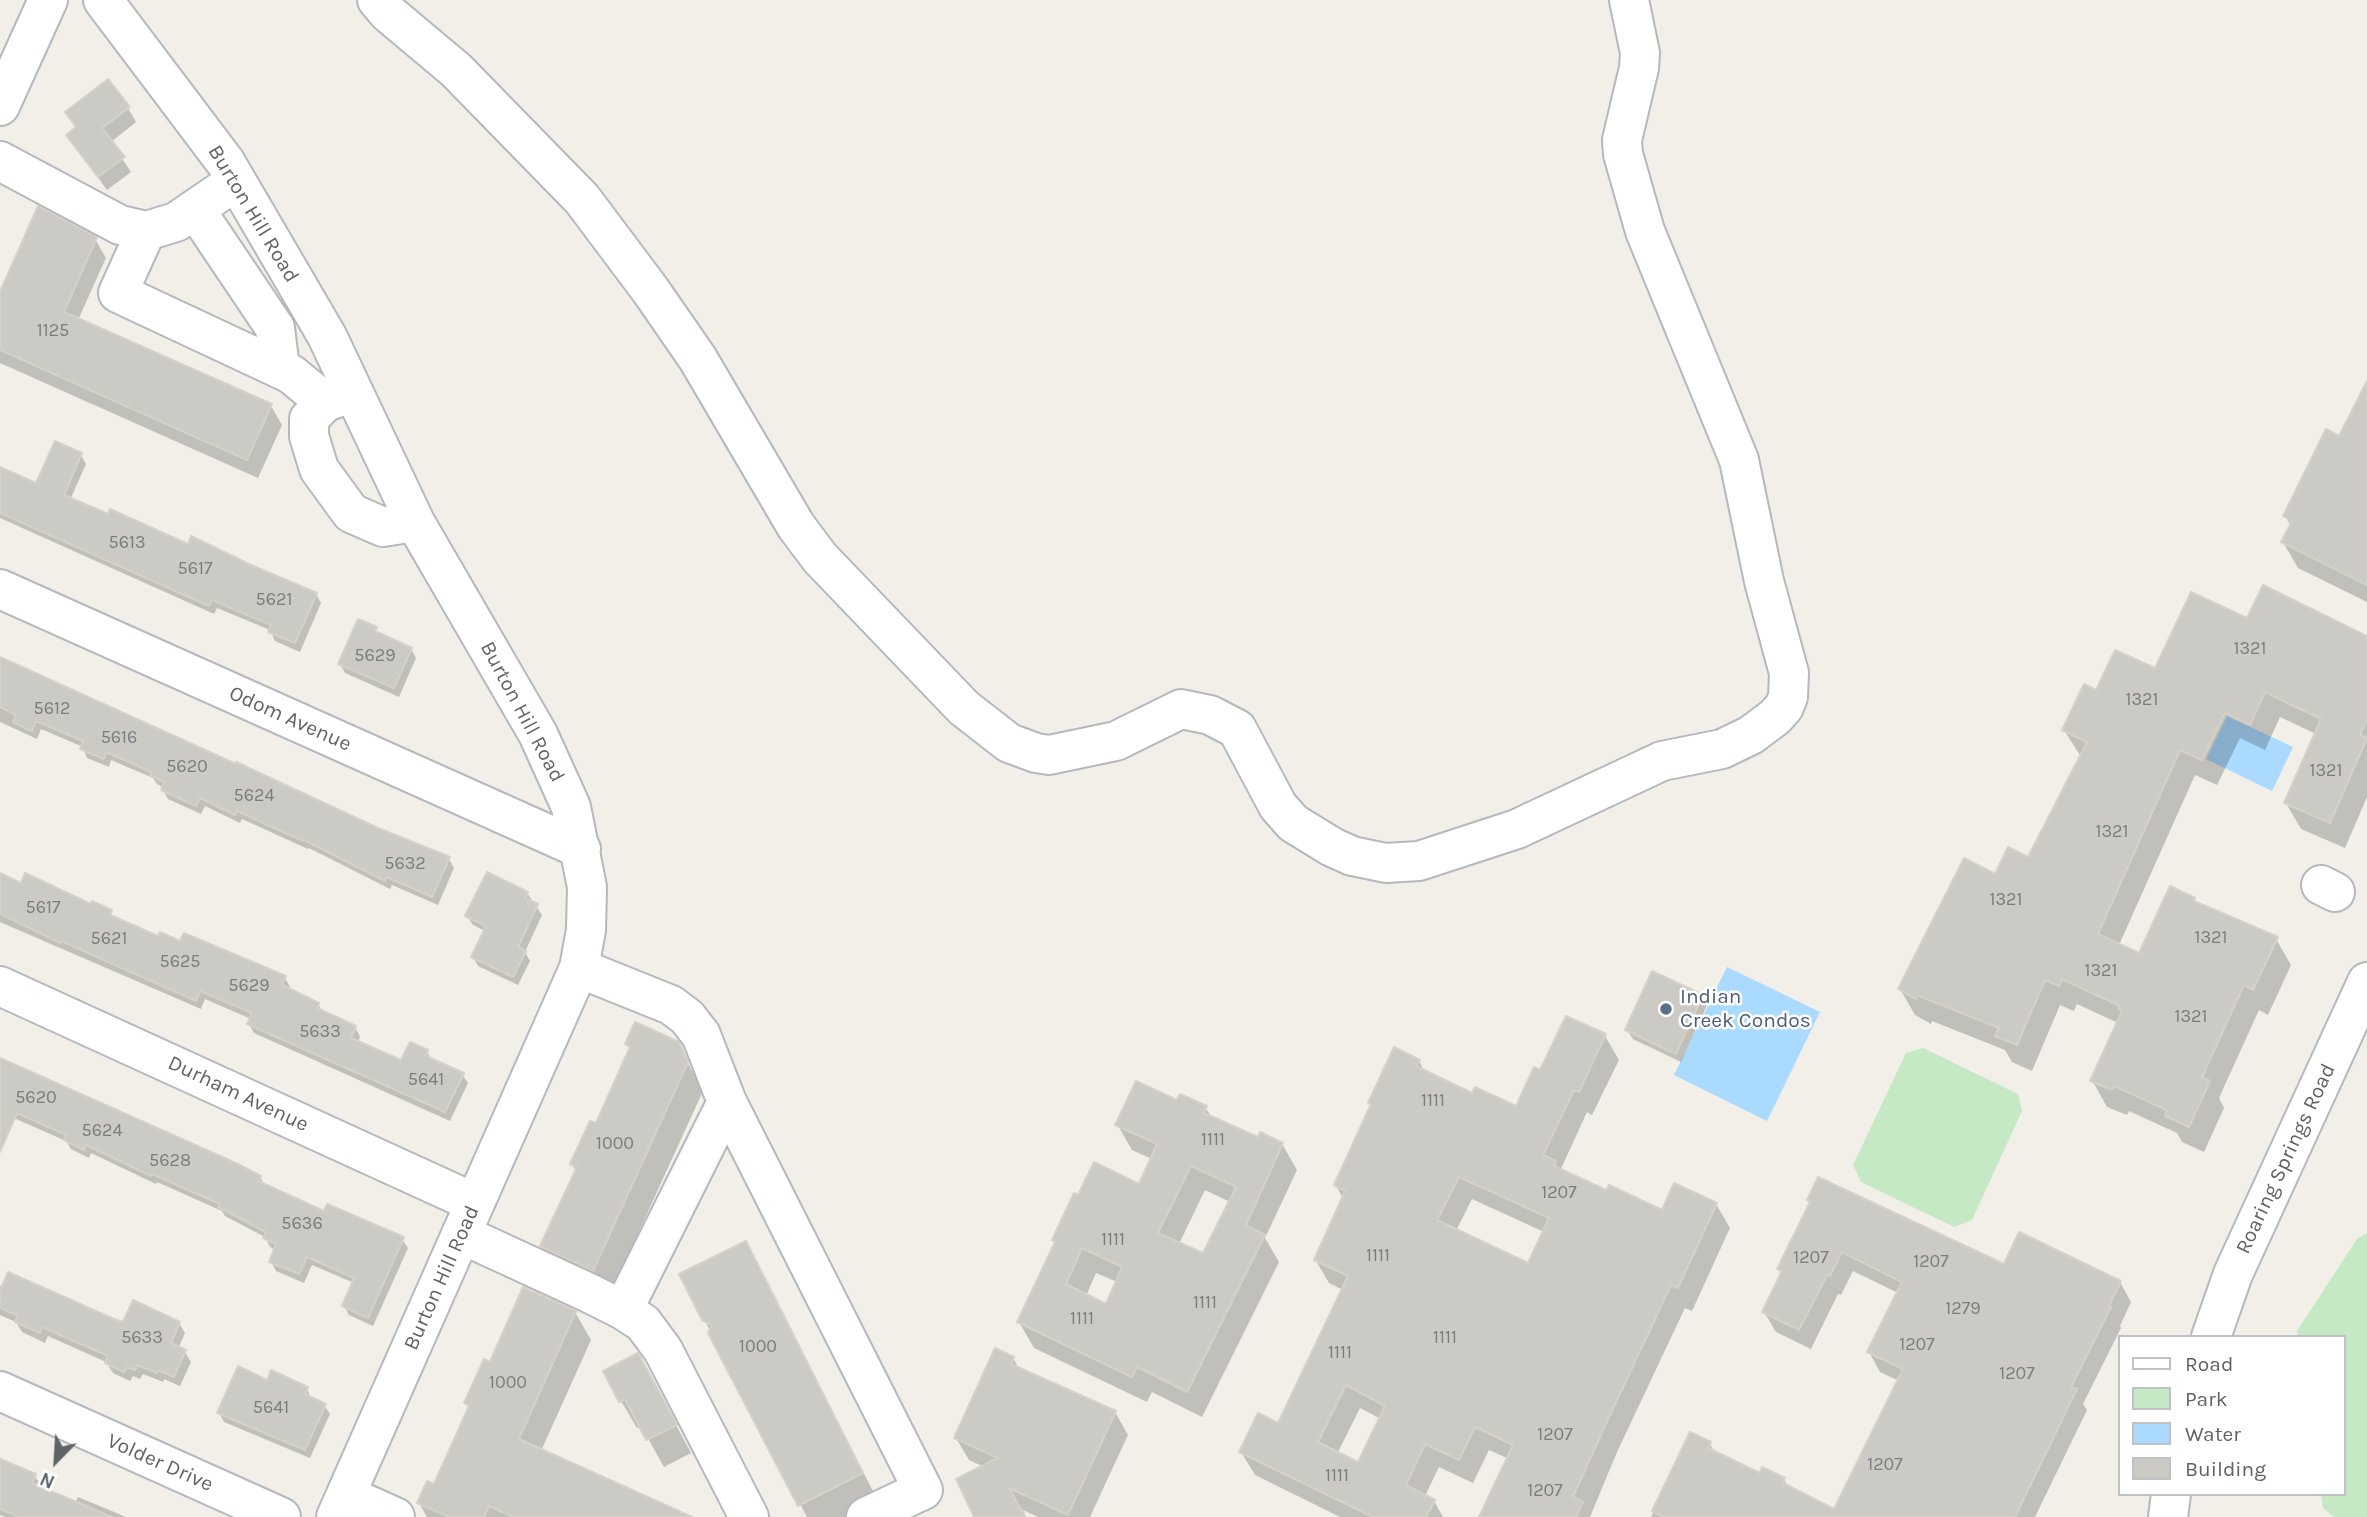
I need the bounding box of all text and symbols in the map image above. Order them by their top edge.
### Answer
street label: Burton Hill Road [202,141,304,287]
house number: 1125 [37,320,69,342]
house number: 5613 [108,532,146,554]
house number: 5617 [178,558,212,580]
house number: 5621 [256,589,292,611]
street label: Burton Hill Road [474,637,570,787]
house number: 1321 [2234,638,2266,660]
house number: 5629 [354,645,396,667]
street label: Odom Avenue [225,681,355,757]
house number: 1321 [2126,689,2158,711]
house number: 5612 [34,698,70,720]
house number: 5616 [101,727,137,749]
house number: 5620 [166,756,208,778]
house number: 1321 [2310,760,2342,782]
house number: 5624 [234,785,274,807]
house number: 1321 [2096,821,2128,843]
house number: 5632 [384,853,426,875]
house number: 1321 [1990,889,2022,911]
house number: 5617 [26,897,60,919]
house number: 1321 [2195,927,2227,949]
house number: 5621 [91,928,127,950]
house number: 5625 [159,951,201,973]
house number: 1321 [2085,960,2117,982]
house number: 5629 [228,975,270,997]
place label: Indian Creek Condos [1680,984,1811,1034]
marker: Indian Creek Condos [1658,1001,1674,1017]
house number: 1321 [2175,1006,2207,1028]
house number: 5633 [299,1021,341,1043]
street label: Durham Avenue [164,1050,312,1138]
street label: Roaring Springs Road [2231,1060,2341,1258]
house number: 5641 [408,1069,444,1091]
house number: 5620 [15,1087,57,1109]
house number: 1111 [1421,1090,1445,1112]
house number: 5624 [82,1120,122,1142]
house number: 1111 [1201,1129,1225,1151]
house number: 1000 [596,1133,634,1155]
house number: 5628 [149,1150,191,1172]
house number: 1207 [1541,1182,1577,1204]
street label: Burton Hill Road [399,1202,485,1354]
house number: 5636 [281,1213,323,1235]
house number: 1111 [1101,1229,1125,1251]
house number: 1111 [1366,1245,1390,1267]
house number: 1207 [1793,1247,1829,1269]
house number: 1207 [1913,1251,1949,1273]
house number: 1111 [1193,1292,1217,1314]
house number: 1279 [1945,1298,1981,1320]
house number: 1111 [1070,1308,1094,1330]
house number: 5633 [121,1327,163,1349]
house number: 1111 [1433,1327,1457,1349]
house number: 1207 [1899,1334,1935,1356]
legend [2118,1335,2346,1496]
house number: 1000 [739,1336,777,1358]
house number: 1111 [1328,1342,1352,1364]
text: Road [2185,1352,2233,1376]
house number: 1207 [1999,1363,2035,1385]
house number: 1000 [489,1372,527,1394]
text: Park [2185,1387,2228,1411]
house number: 5641 [253,1397,289,1419]
text: Water [2185,1422,2241,1446]
house number: 1207 [1537,1424,1573,1446]
north arrow [21,1426,91,1496]
street label: Volder Drive [103,1428,217,1498]
house number: 1207 [1867,1454,1903,1476]
text: Building [2185,1457,2266,1481]
house number: 1111 [1325,1465,1349,1487]
text: N [37,1467,58,1493]
house number: 1207 [1527,1480,1563,1502]

